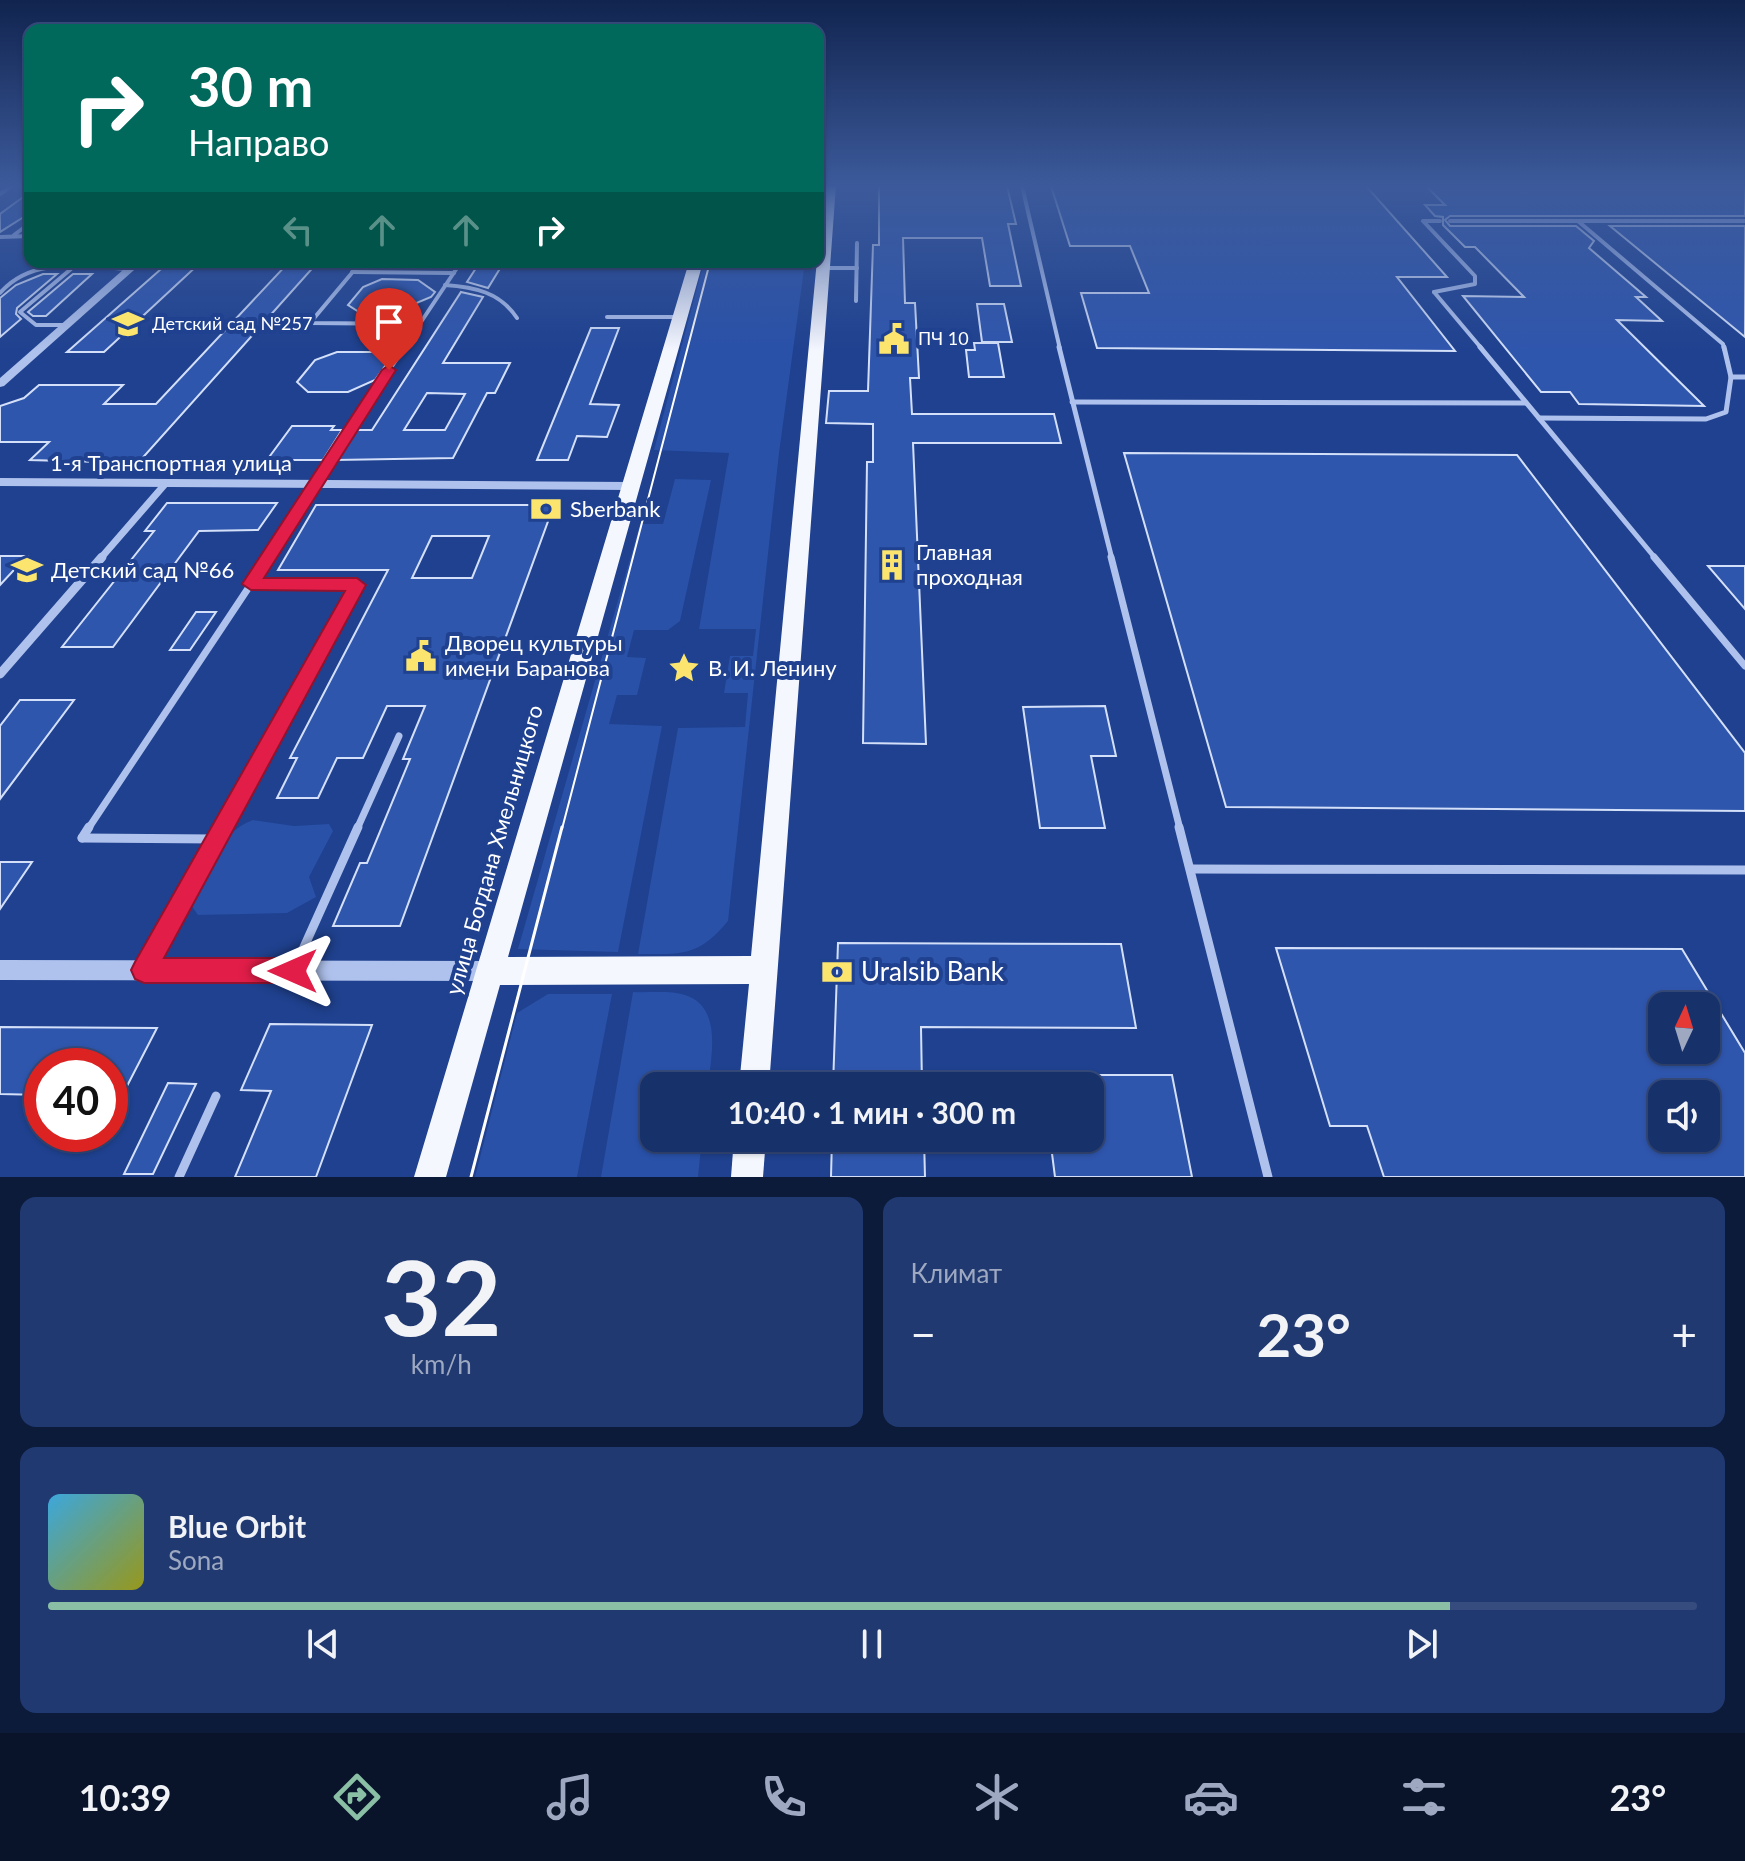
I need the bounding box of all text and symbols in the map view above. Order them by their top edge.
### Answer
text: 30 m [188,52,313,119]
icon: right [56,56,160,160]
text: Направо [188,120,329,164]
icon: left [276,208,320,252]
icon: ahead [360,208,404,252]
icon: ahead [444,208,488,252]
icon: right [528,208,572,252]
pin [355,288,423,370]
icon: arrive [367,300,411,344]
school or university icon: Детский сад №257 [111,307,145,341]
place label: Детский сад №257 [152,312,312,334]
public building icon: ПЧ 10 [877,322,911,356]
place label: ПЧ 10 [918,327,969,349]
street label: 1-я Транспортная улица [50,449,292,476]
bank icon: Sberbank [529,492,563,526]
place label: Sberbank [570,495,661,522]
place label: Главная проходная [916,538,1023,590]
building icon: Главная проходная [875,548,909,582]
school or university icon: Детский сад №66 [10,553,44,587]
place label: Детский сад №66 [51,556,234,583]
place label: Дворец культуры имени Баранова [445,629,623,681]
public building icon: Дворец культуры имени Баранова [404,639,438,673]
place icon: В. И. Ленину [667,651,701,685]
place label: В. И. Ленину [708,654,837,681]
street label: улица Богдана Хмельницкого [439,702,548,998]
position arrow [251,929,335,1013]
bank icon: Uralsib Bank [820,955,854,989]
place label: Uralsib Bank [861,955,1005,987]
north arrow [1648,992,1720,1064]
map controls [1648,992,1720,1152]
speed limit sign: 40 [24,1048,128,1152]
button: sound [1648,1080,1720,1152]
text: 10:40 · 1 мин · 300 m [728,1094,1016,1130]
text: 32 [381,1233,502,1358]
text: Климат [911,1257,1002,1289]
text: 23° [1256,1298,1351,1370]
text: − [911,1308,936,1360]
text: + [1671,1308,1697,1360]
text: km/h [411,1348,472,1380]
text: Blue Orbit [168,1508,306,1544]
text: Sona [168,1544,224,1576]
icon: previous [301,1622,345,1666]
icon: pause [850,1622,894,1666]
icon: next [1400,1622,1444,1666]
icon: directions [329,1769,385,1825]
icon: music [542,1769,598,1825]
icon: phone [756,1769,812,1825]
icon: climate [969,1769,1025,1825]
icon: car [1183,1769,1239,1825]
icon: filters [1396,1769,1452,1825]
text: 10:39 [79,1775,172,1819]
text: 23° [1609,1775,1666,1819]

